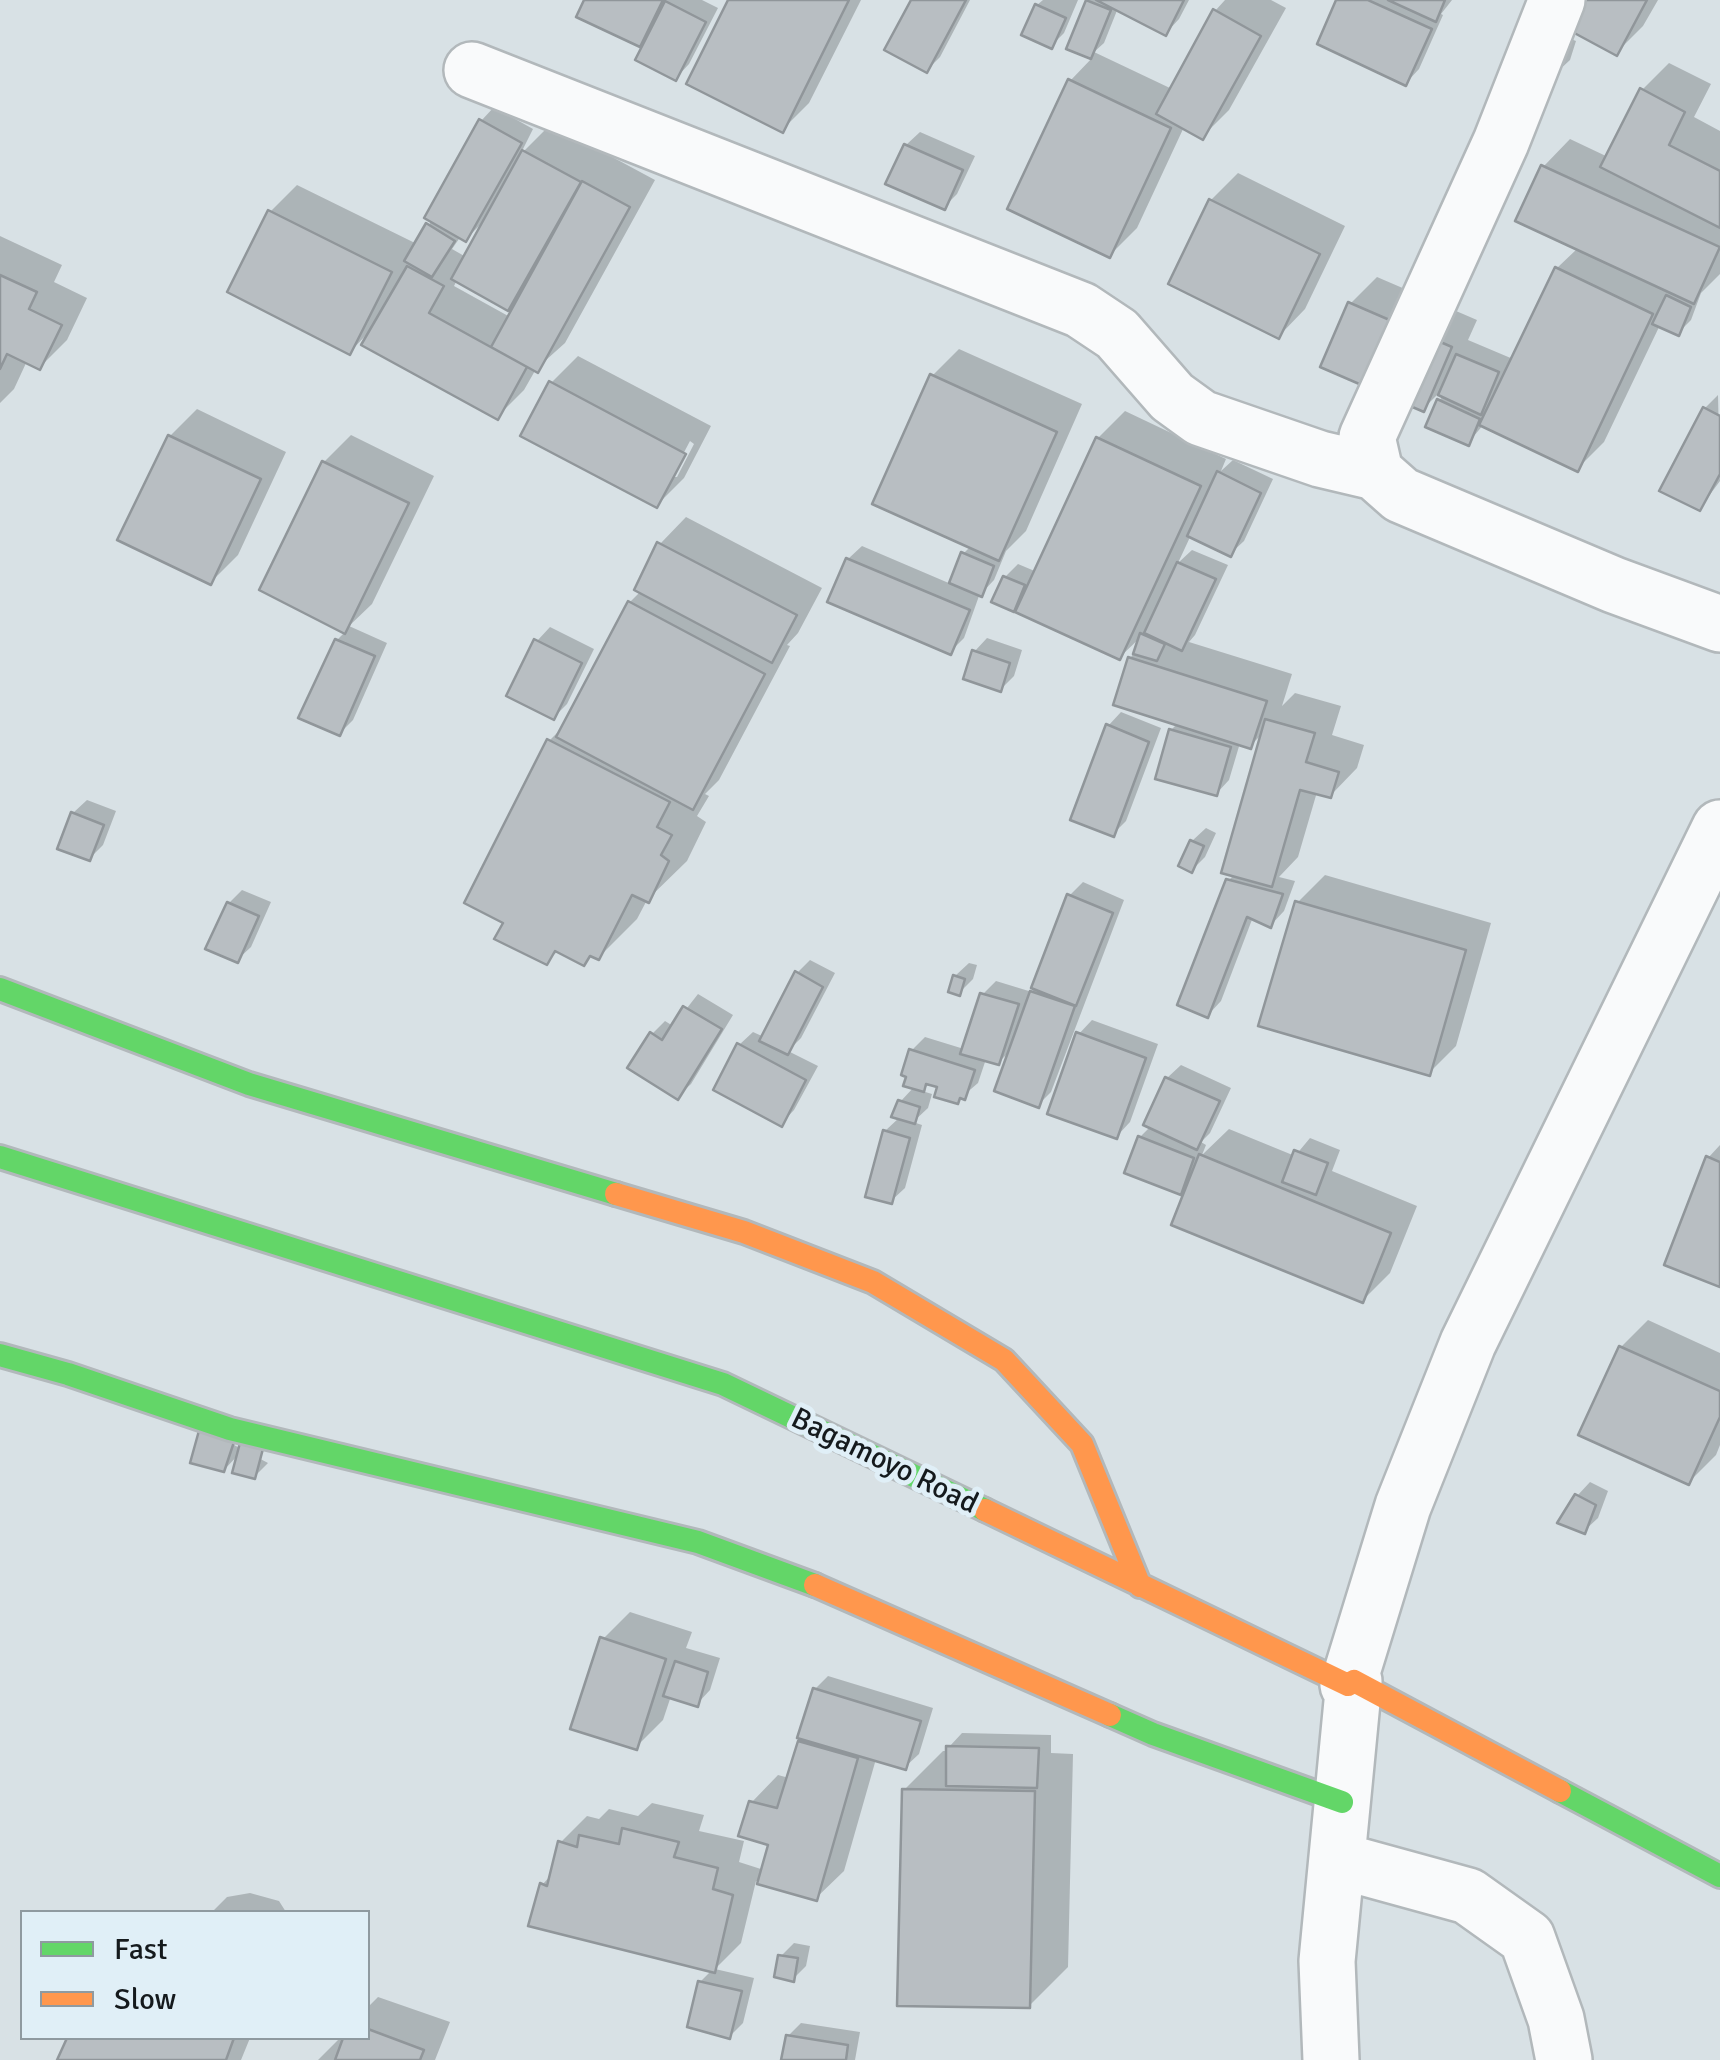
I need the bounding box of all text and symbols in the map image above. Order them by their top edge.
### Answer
street label: Bagamoyo Road [785,1401,983,1523]
legend [20,1910,370,2040]
text: Fast [114,1931,167,1968]
text: Slow [114,1981,176,2018]

